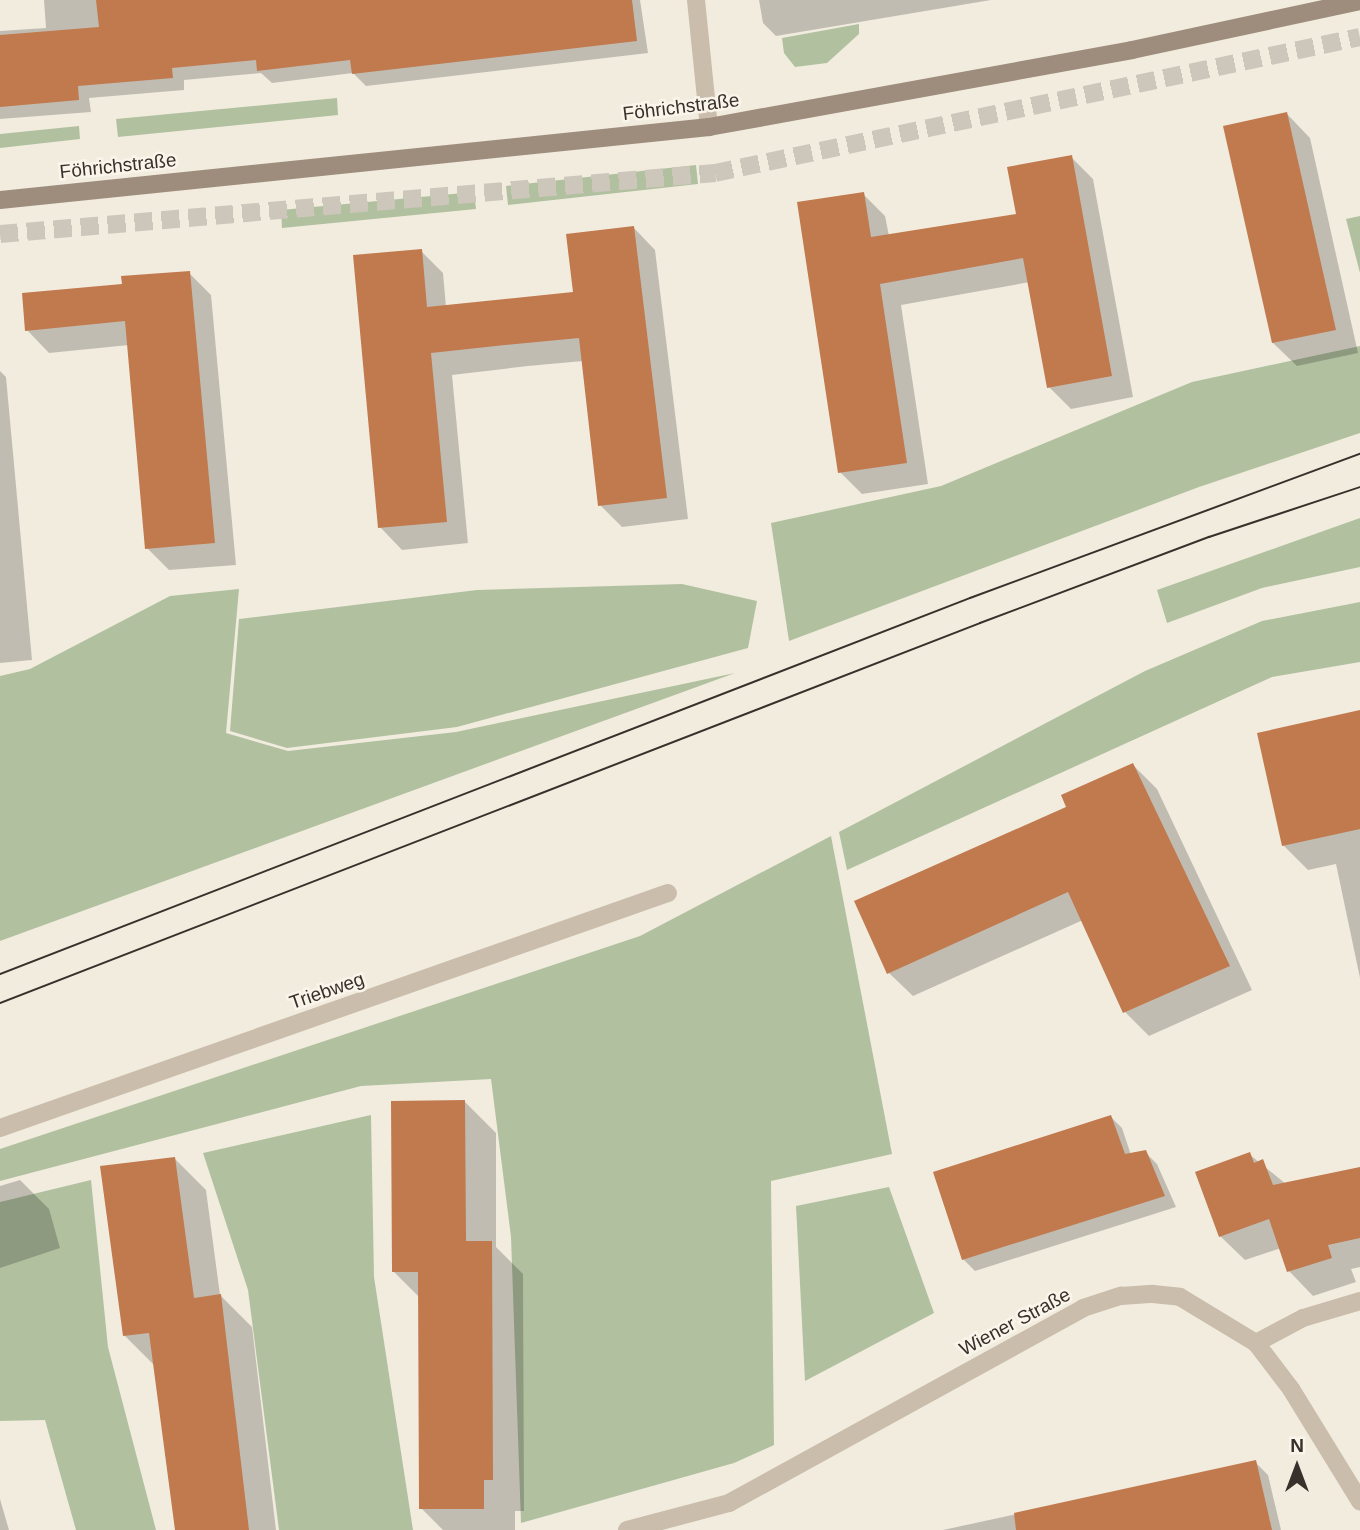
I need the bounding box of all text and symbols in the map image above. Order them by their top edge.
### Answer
street label: Föhrichstraße [621,89,741,125]
street label: Föhrichstraße [59,149,177,183]
street label: Triebweg [287,968,367,1014]
street label: Wiener Straße [956,1283,1074,1361]
north arrow [1262,1432,1332,1502]
text: N [1290,1435,1304,1456]

